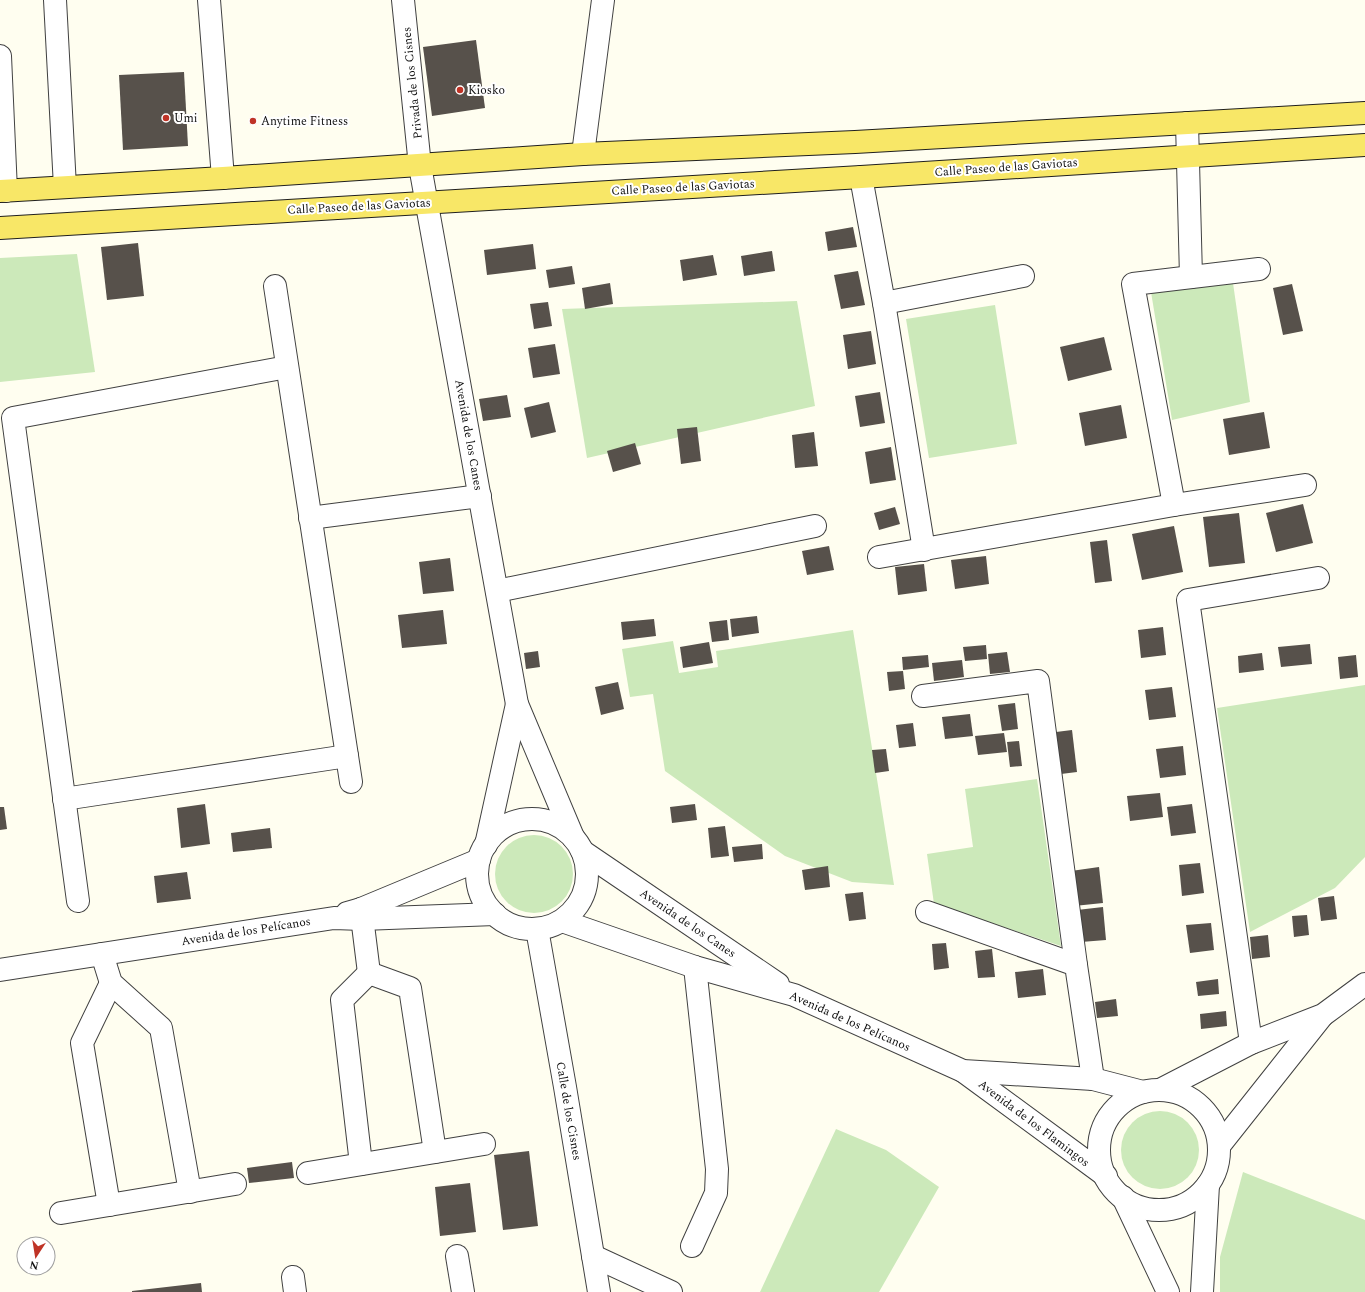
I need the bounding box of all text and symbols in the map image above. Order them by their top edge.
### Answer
street label: Privada de los Cisnes [397,26,428,140]
place label: Kiosko [468,81,505,100]
marker: Kiosko [455,85,465,95]
place label: Umi [174,109,198,128]
place label: Anytime Fitness [261,112,348,131]
marker: Umi [161,113,171,123]
marker: Anytime Fitness [248,116,258,126]
street label: Calle Paseo de las Gaviotas [934,153,1078,182]
street label: Calle Paseo de las Gaviotas [611,174,755,201]
street label: Calle Paseo de las Gaviotas [287,193,431,220]
street label: Avenida de los Canes [449,378,488,492]
street label: Avenida de los Canes [636,884,740,963]
street label: Avenida de los Pelícanos [180,912,312,951]
street label: Avenida de los Pelícanos [786,986,913,1057]
street label: Calle de los Cisnes [550,1060,587,1162]
street label: Avenida de los Flamingos [974,1075,1094,1172]
north arrow [16,1236,56,1276]
text: N [28,1256,40,1275]

